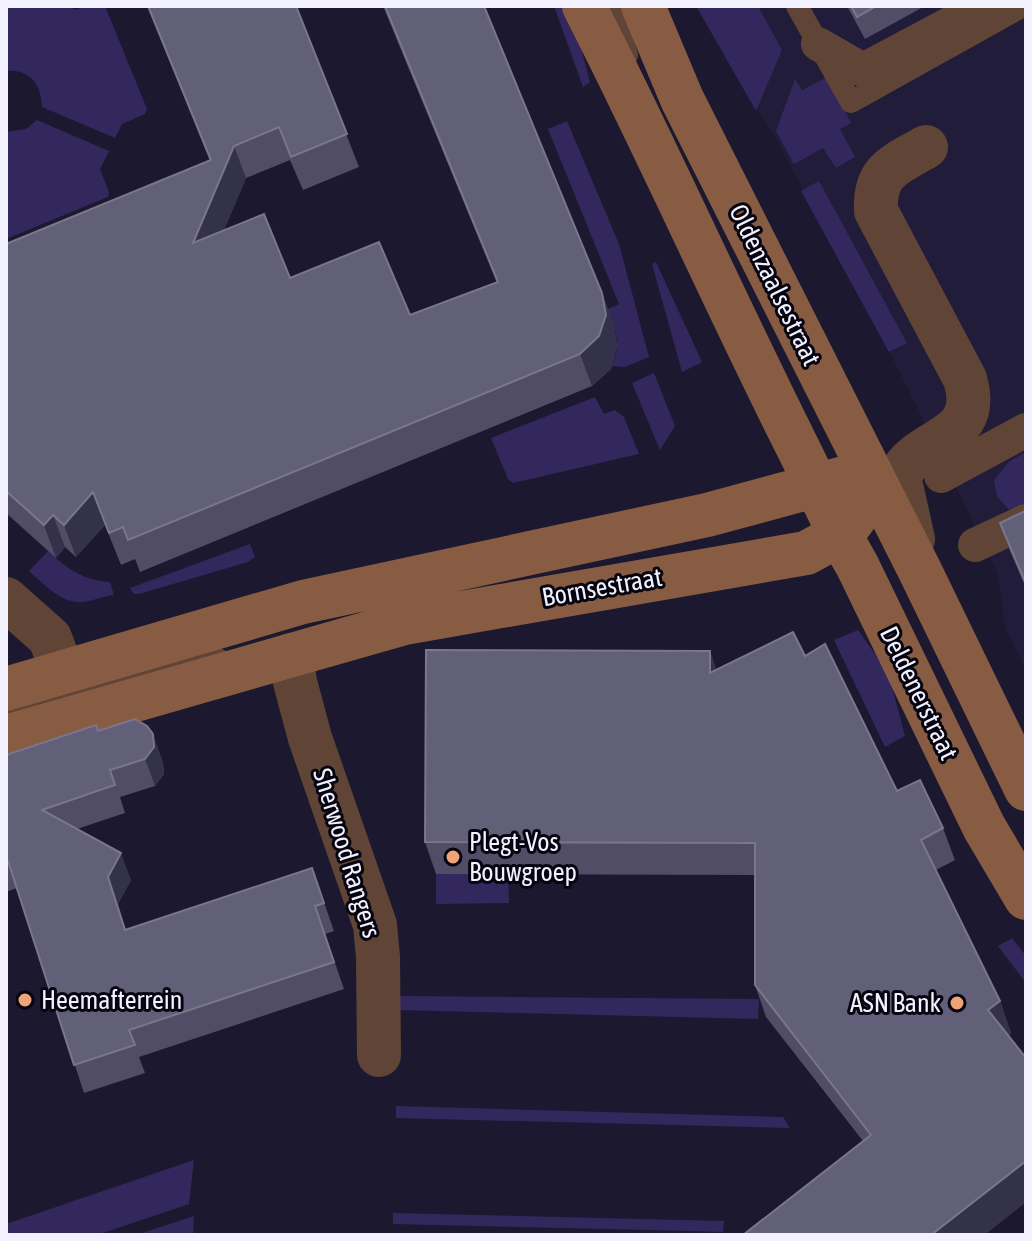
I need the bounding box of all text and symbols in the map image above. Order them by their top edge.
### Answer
street label: Oldenzaalsestraat [723,200,827,370]
street label: Bornsestraat [540,562,664,612]
street label: Deldenerstraat [874,621,964,765]
street label: Sherwood Rangers [307,765,387,941]
place label: Plegt-Vos Bouwgroep [469,827,577,887]
marker: Plegt-Vos Bouwgroep [444,848,462,866]
place label: Heemafterrein [41,985,182,1015]
place label: ASN Bank [850,988,941,1018]
marker: Heemafterrein [16,991,34,1009]
marker: ASN Bank [948,994,966,1012]

